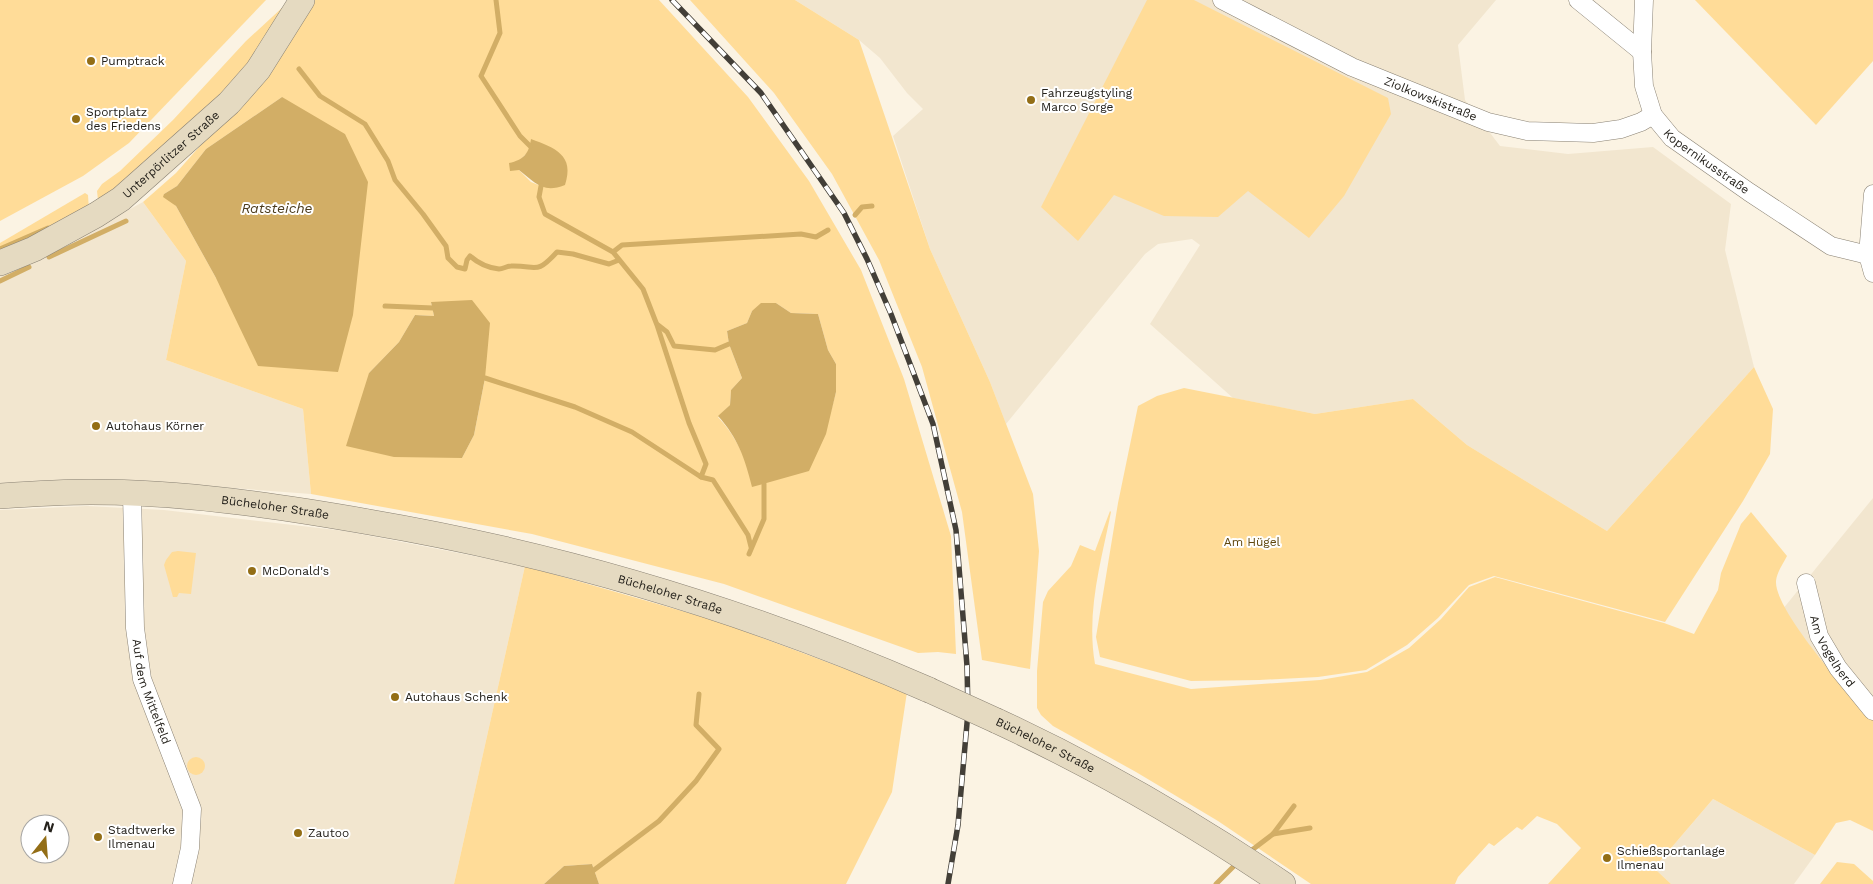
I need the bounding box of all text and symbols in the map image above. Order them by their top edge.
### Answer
place label: Pumptrack [101,54,165,68]
marker: Pumptrack [85,55,97,67]
street label: Ziolkowskistraße [1382,74,1479,124]
place label: Fahrzeugstyling Marco Sorge [1041,86,1133,114]
marker: Fahrzeugstyling Marco Sorge [1025,94,1037,106]
place label: Sportplatz des Friedens [86,105,161,133]
street label: Unterpörlitzer Straße [120,108,222,201]
marker: Sportplatz des Friedens [70,113,82,125]
street label: Kopernikusstraße [1661,126,1752,197]
water label: Ratsteiche [241,200,313,216]
place label: Autohaus Körner [106,419,204,433]
marker: Autohaus Körner [90,420,102,432]
street label: Bücheloher Straße [220,493,330,522]
park label: Am Hügel [1224,535,1281,549]
place label: McDonald's [262,564,329,578]
marker: McDonald's [246,565,258,577]
street label: Bücheloher Straße [616,572,724,617]
street label: Am Vogelherd [1807,614,1858,690]
street label: Auf dem Mittelfeld [130,638,173,746]
place label: Autohaus Schenk [405,690,508,704]
marker: Autohaus Schenk [389,691,401,703]
street label: Bücheloher Straße [994,714,1097,776]
north arrow [20,814,70,864]
text: N [42,817,56,836]
place label: Stadtwerke Ilmenau [108,823,175,851]
place label: Zautoo [308,826,349,840]
marker: Zautoo [292,827,304,839]
marker: Stadtwerke Ilmenau [92,831,104,843]
place label: Schießsportanlage Ilmenau [1617,844,1725,872]
marker: Schießsportanlage Ilmenau [1601,852,1613,864]

